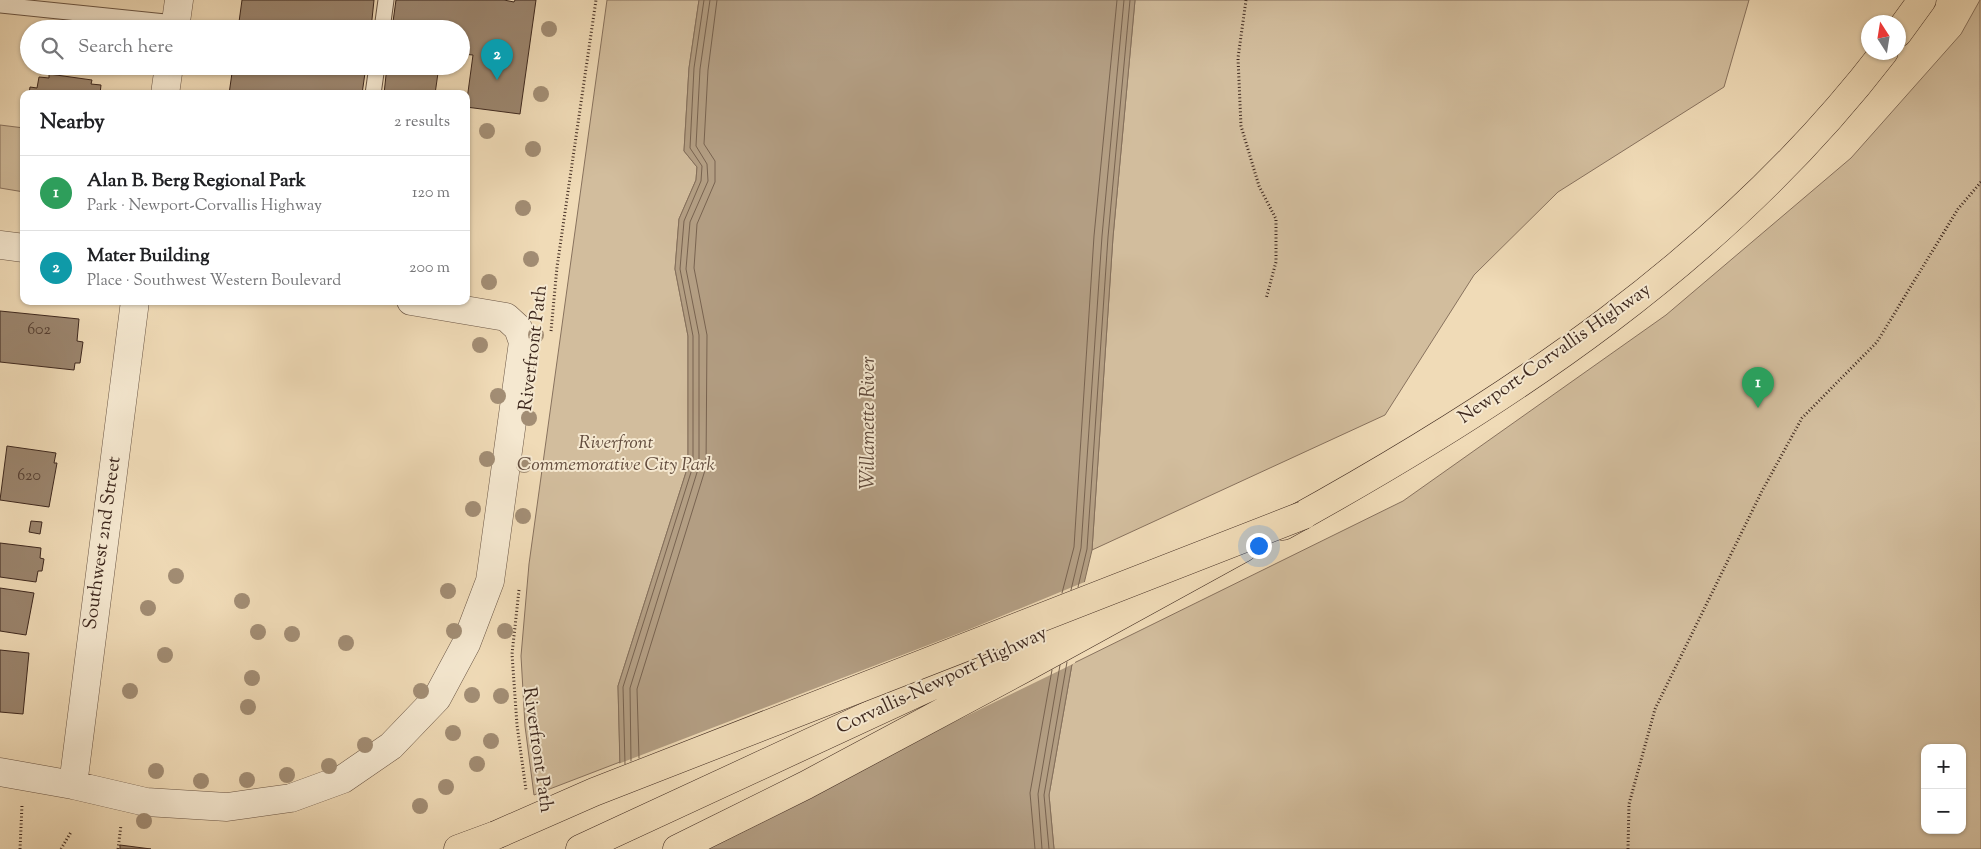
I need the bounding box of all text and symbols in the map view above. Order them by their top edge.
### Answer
north arrow [1861,15,1906,60]
search box [20,20,470,75]
icon: search [38,34,66,62]
text: Search here [78,34,173,61]
pin: 2 [481,39,513,80]
text: Nearby [40,108,105,138]
text: 2 results [394,111,450,134]
text: Alan B. Berg Regional Park [87,168,306,195]
text: 1 [53,182,59,205]
text: 120 m [412,182,450,205]
text: Park · Newport-Corvallis Highway [87,195,322,218]
text: Mater Building [87,243,209,270]
text: 2 [52,257,60,280]
text: 200 m [409,257,450,280]
text: Place · Southwest Western Boulevard [87,270,341,293]
street label: Newport-Corvallis Highway [1453,277,1657,431]
street label: Riverfront Path [513,284,555,412]
house number: 602 [27,319,51,342]
water label: Willamette River [855,357,884,489]
pin: 1 [1742,367,1774,408]
park label: Riverfront Commemorative City Park [517,430,715,479]
street label: Southwest 2nd Street [77,454,129,631]
house number: 620 [17,465,41,488]
your location [1246,533,1272,559]
street label: Corvallis-Newport Highway [832,620,1052,742]
street label: Riverfront Path [515,685,559,815]
map controls [1921,744,1966,834]
button: + [1921,744,1966,789]
button: − [1921,789,1966,834]

